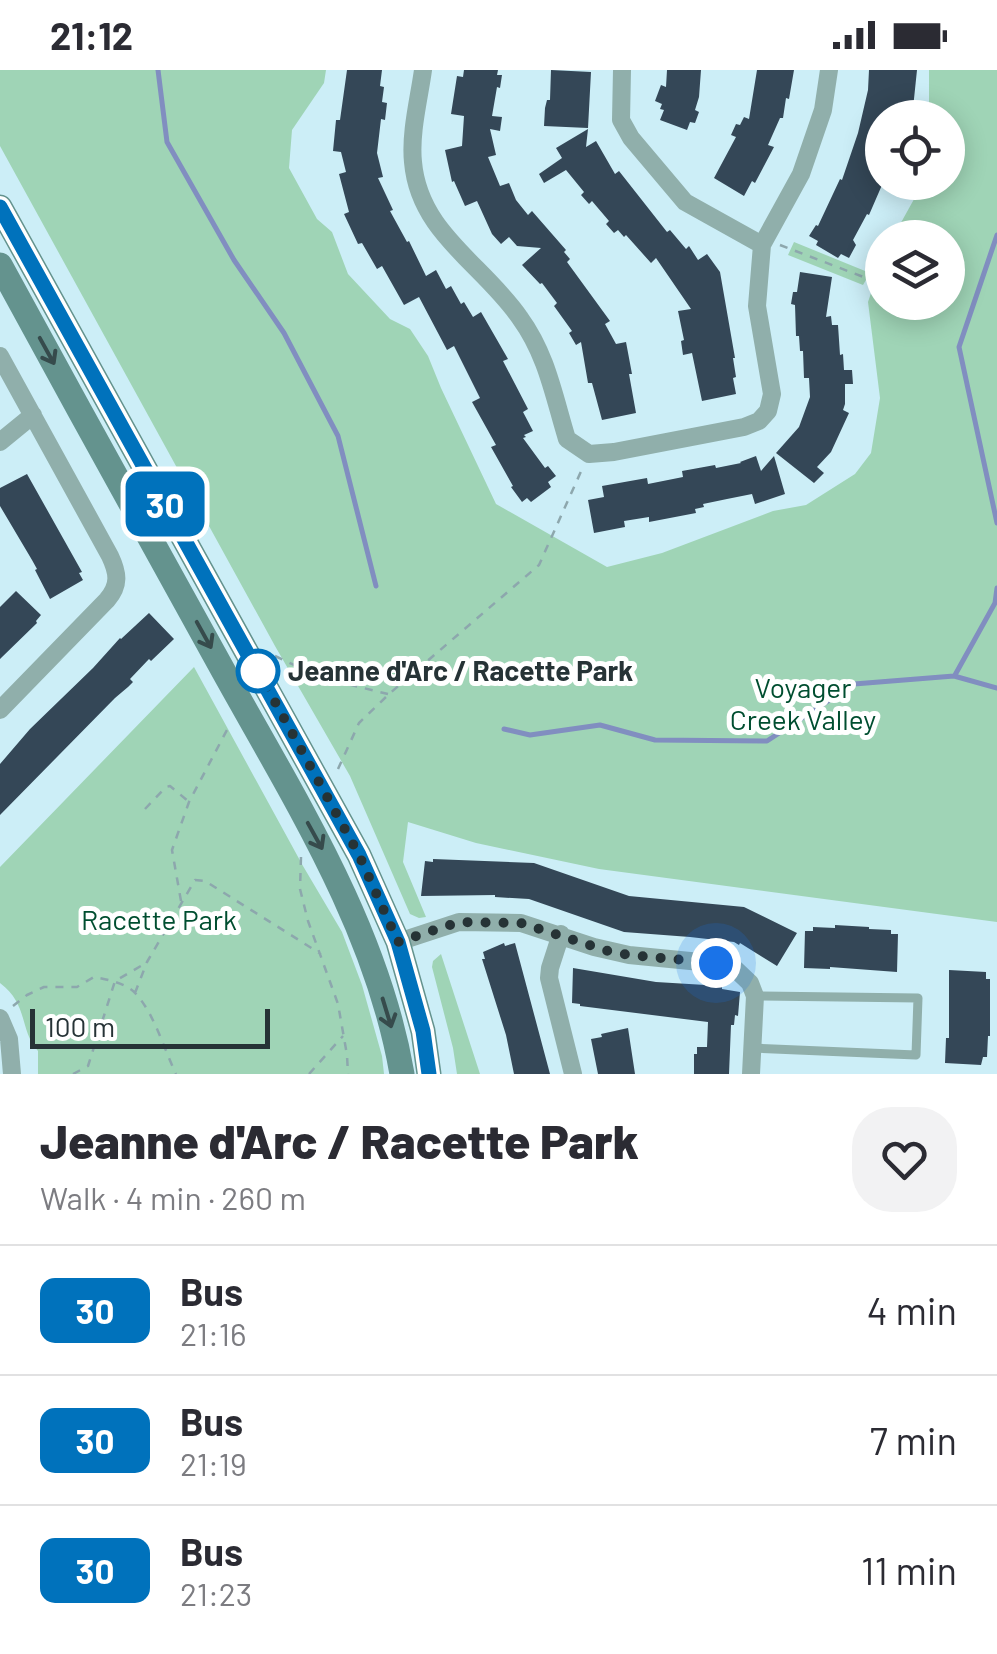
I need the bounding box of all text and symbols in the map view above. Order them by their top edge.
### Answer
text: 21:12 [50,12,133,58]
map controls [865,100,965,320]
button: locate [865,100,965,200]
button: layers [865,220,965,320]
one-way arrow [37,335,57,365]
line badge: 30 [120,472,210,536]
text: 30 [146,483,184,525]
one-way arrow [194,620,214,649]
marker: Jeanne d'Arc / Racette Park [237,650,279,692]
place label: Jeanne d'Arc / Racette Park [288,653,633,687]
park label: Voyager Creek Valley [730,670,876,736]
one-way arrow [306,821,326,850]
park label: Racette Park [81,902,237,936]
your location [691,938,741,988]
one-way arrow [379,997,397,1029]
scale bar [30,1004,270,1048]
text: 100 m [45,1009,115,1043]
button: heart [852,1107,957,1212]
text: Jeanne d'Arc / Racette Park [40,1111,639,1169]
text: Walk · 4 min · 260 m [40,1178,306,1216]
text: Bus [180,1268,243,1314]
text: 4 min [867,1287,957,1333]
text: 30 [76,1289,114,1331]
text: 21:16 [180,1314,246,1352]
text: Bus [180,1398,243,1444]
text: 7 min [870,1417,957,1463]
text: 30 [76,1419,114,1461]
text: 21:19 [180,1444,247,1482]
text: Bus [180,1528,243,1574]
text: 11 min [861,1547,957,1593]
text: 30 [76,1549,114,1591]
text: 21:23 [180,1574,252,1612]

